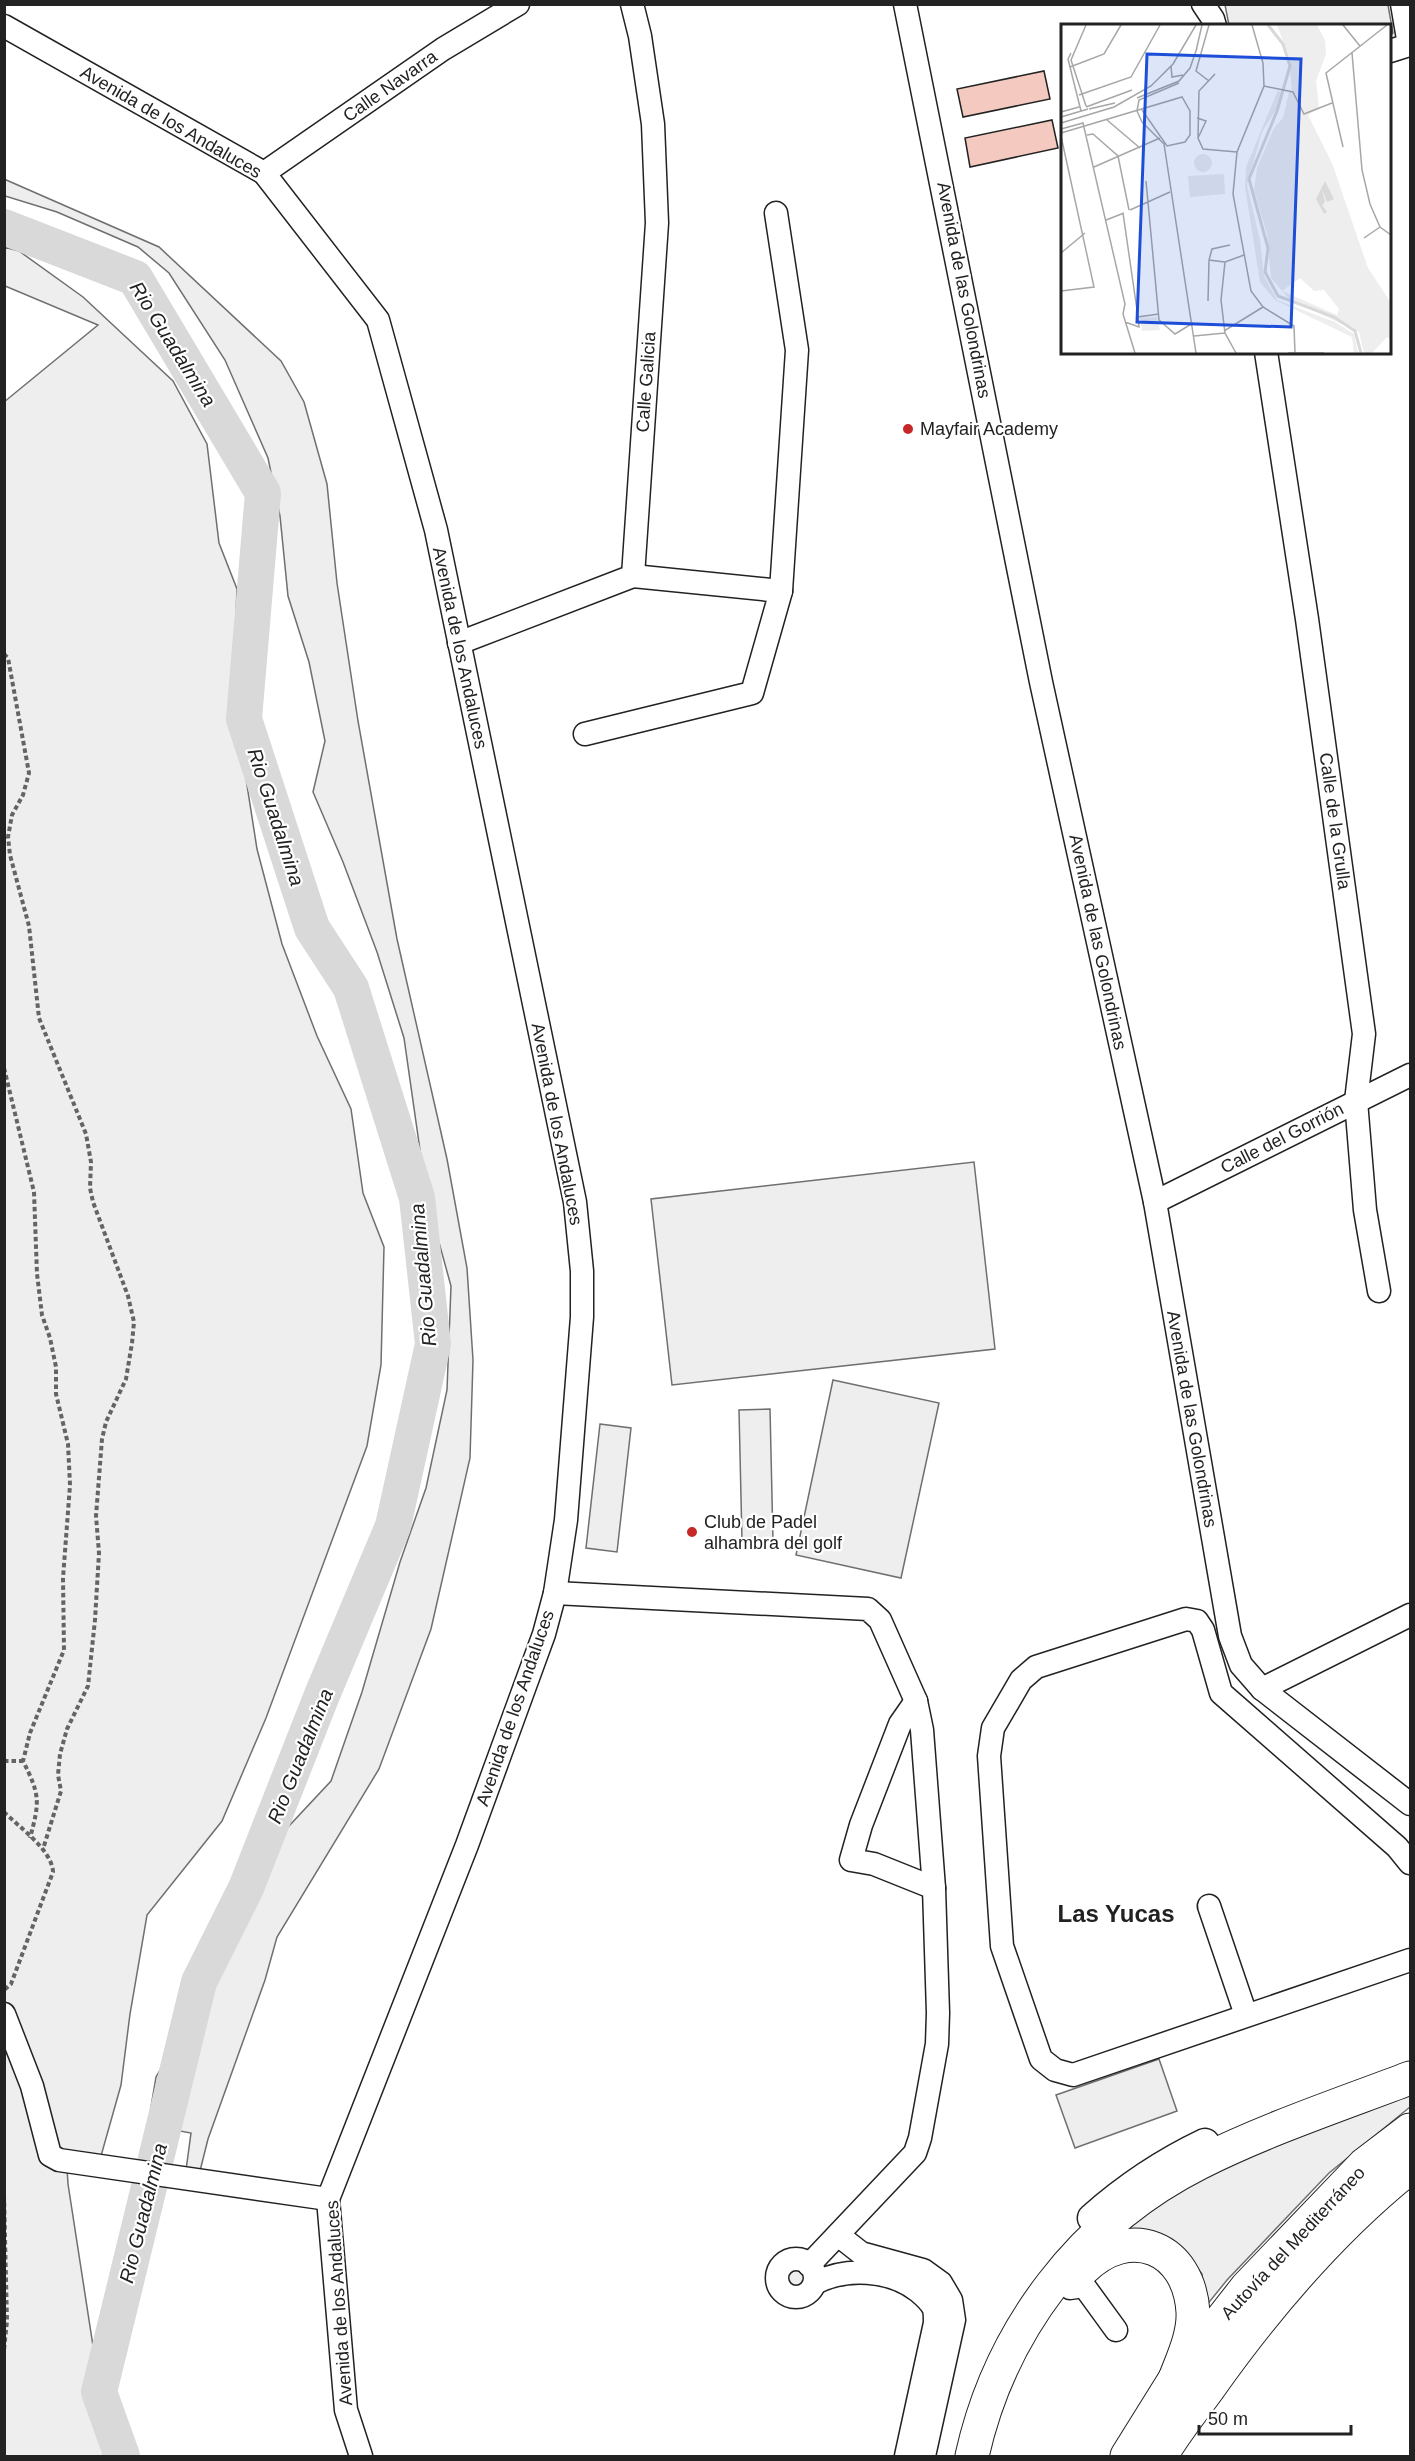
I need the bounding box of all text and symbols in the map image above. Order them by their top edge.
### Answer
inset map [1061,24,1391,354]
street label: Calle Navarra [339,46,442,126]
street label: Avenida de los Andaluces [77,62,265,182]
street label: Avenida de las Golondrinas [933,180,995,400]
water label: Rio Guadalmina [126,277,220,411]
street label: Calle Galicia [633,330,660,433]
place label: Mayfair Academy [920,419,1058,439]
marker: Mayfair Academy [901,422,915,436]
street label: Avenida de los Andaluces [429,545,491,751]
water label: Rio Guadalmina [243,745,309,889]
street label: Calle de la Grulla [1315,751,1355,892]
street label: Avenida de las Golondrinas [1065,832,1131,1052]
street label: Avenida de los Andaluces [528,1021,586,1227]
street label: Calle del Gorrión [1217,1098,1347,1178]
water label: Rio Guadalmina [406,1203,440,1347]
street label: Avenida de las Golondrinas [1163,1309,1221,1529]
place label: Club de Padel alhambra del golf [704,1512,843,1553]
marker: Club de Padel alhambra del golf [685,1525,699,1539]
street label: Avenida de los Andaluces [472,1607,558,1809]
water label: Rio Guadalmina [263,1685,337,1827]
district label: Las Yucas [1058,1900,1174,1927]
water label: Rio Guadalmina [115,2141,171,2285]
street label: Autovía del Mediterráneo [1217,2163,1369,2323]
street label: Avenida de los Andaluces [322,2200,356,2406]
scale bar [1199,2398,1350,2436]
text: 50 m [1208,2409,1248,2429]

